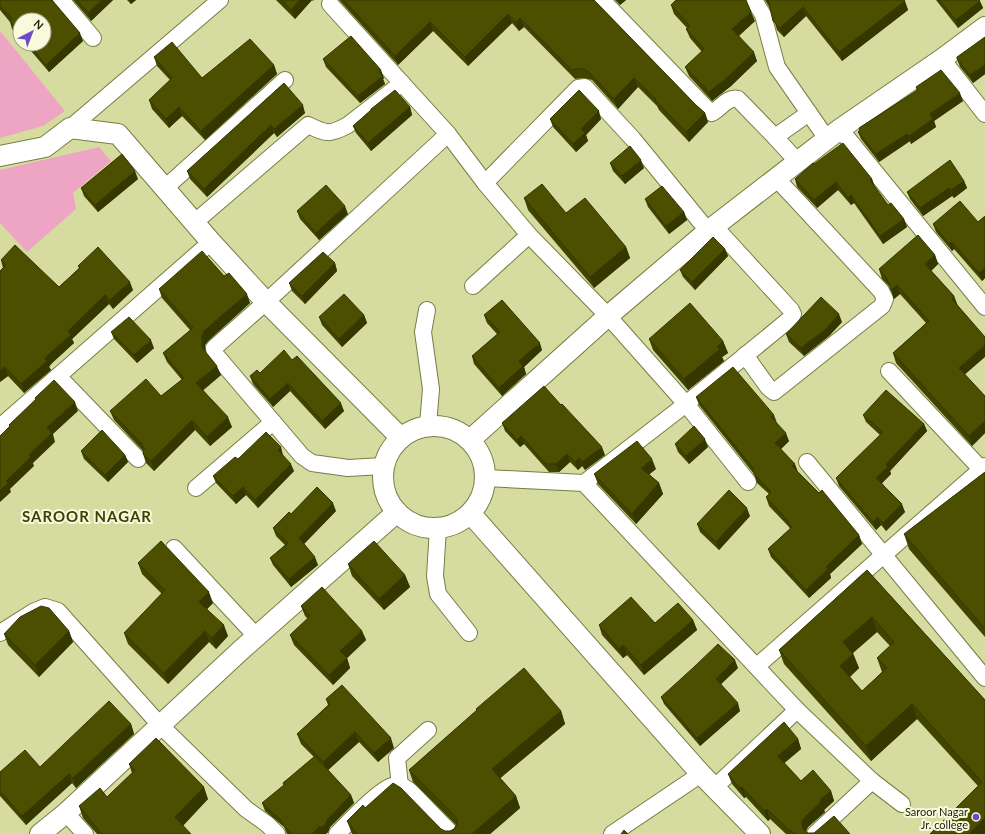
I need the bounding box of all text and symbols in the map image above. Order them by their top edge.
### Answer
north arrow [12,12,52,52]
text: N [32,17,47,32]
district label: SAROOR NAGAR [22,507,152,525]
place label: Saroor Nagar Jr. college [905,805,968,831]
marker: Saroor Nagar Jr. college [971,812,981,822]

